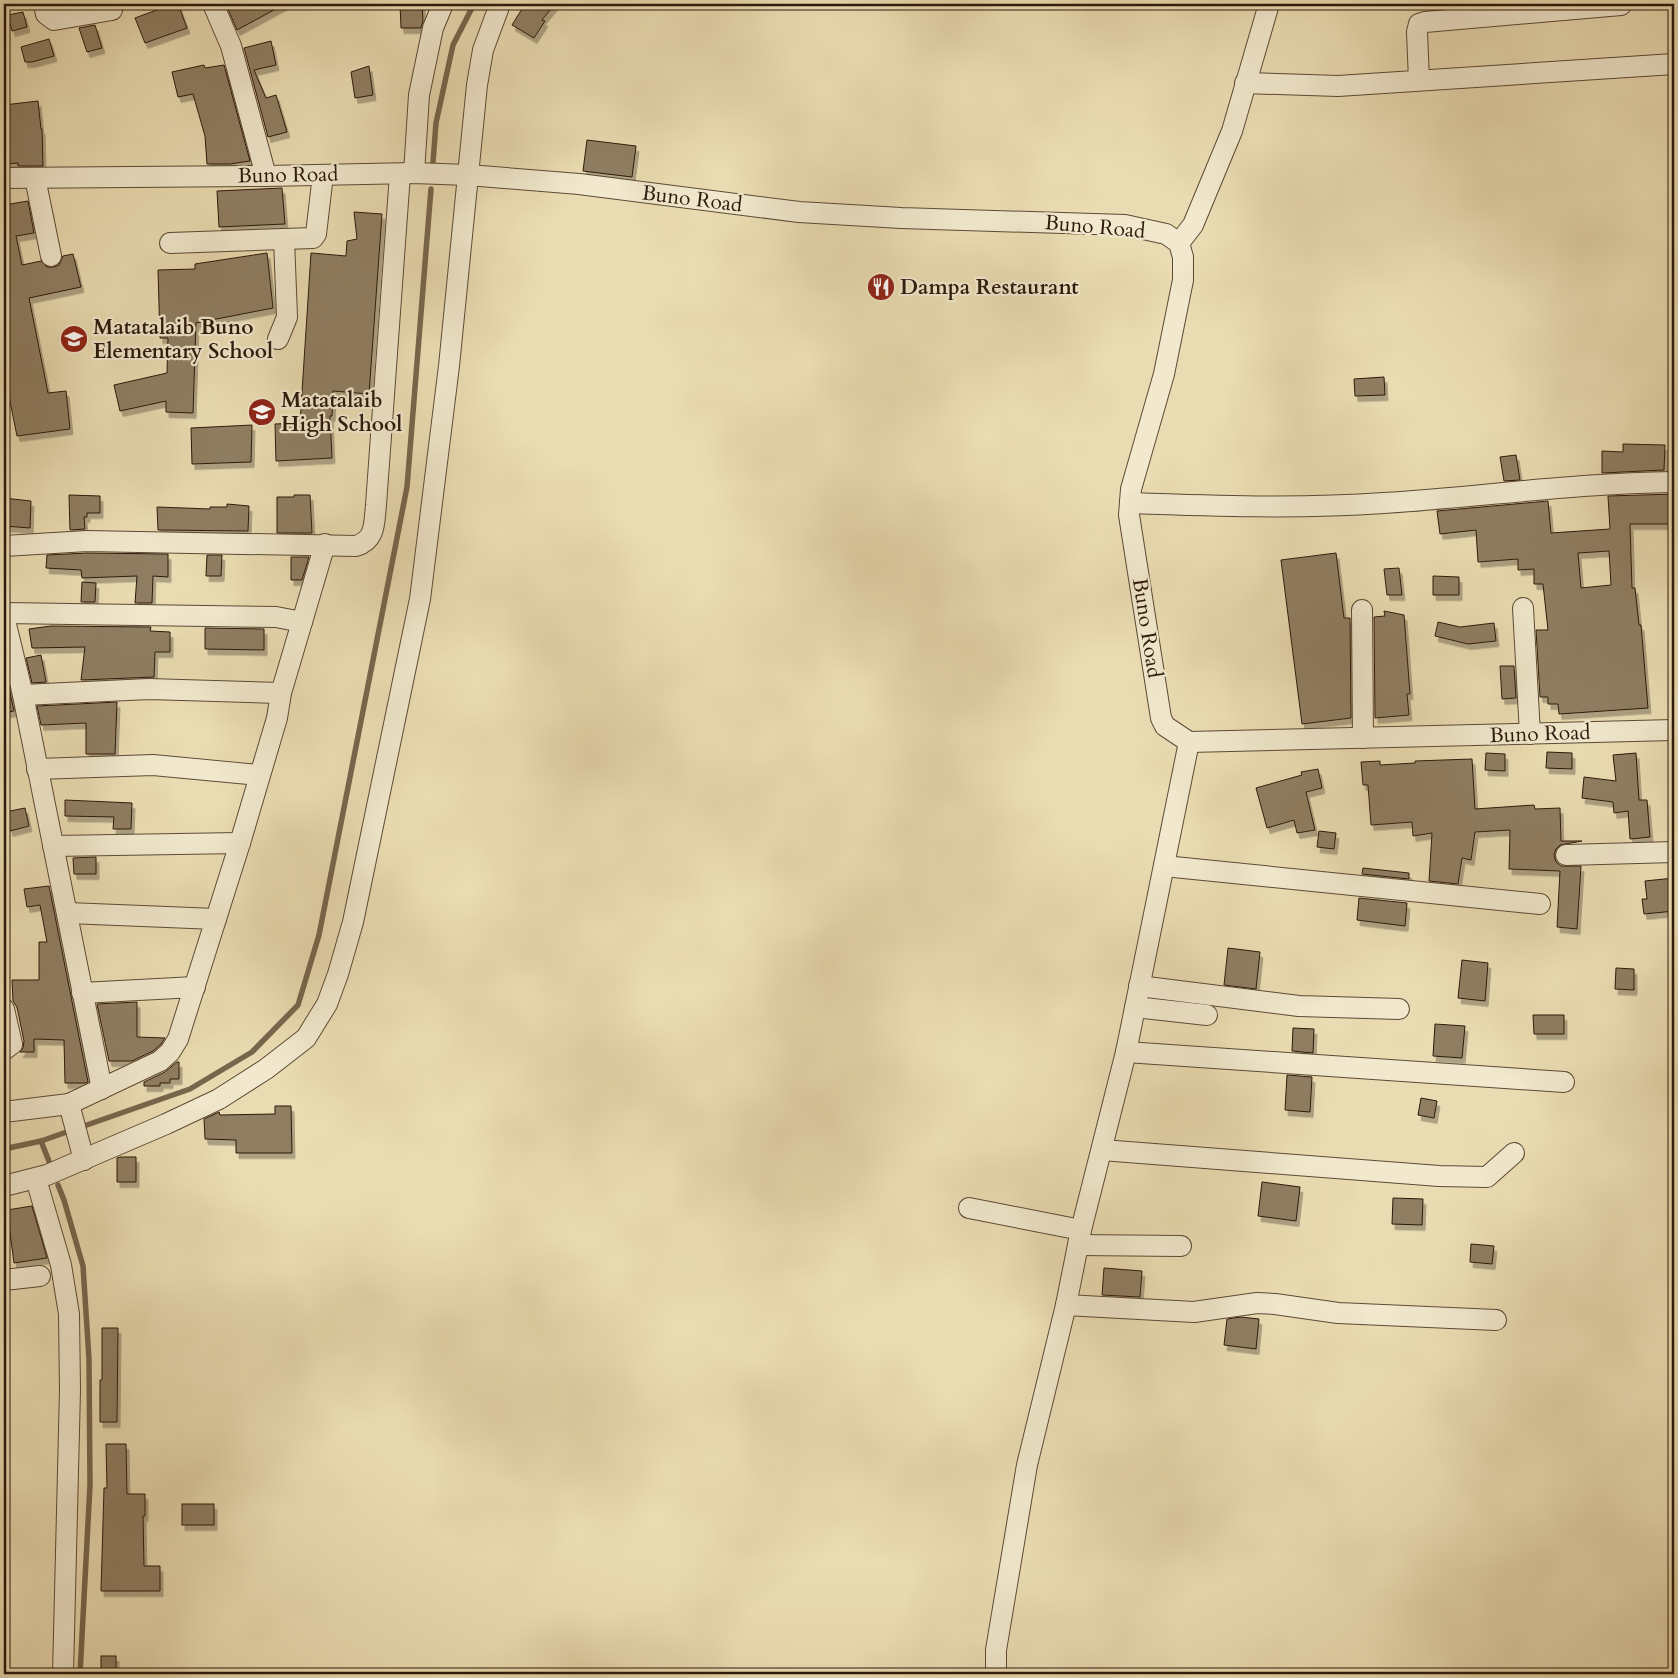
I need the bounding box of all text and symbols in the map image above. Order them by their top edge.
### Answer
street label: Buno Road [237,160,339,190]
street label: Buno Road [640,178,744,220]
street label: Buno Road [1043,208,1147,246]
restaurant icon: Dampa Restaurant [866,272,896,302]
place label: Dampa Restaurant [900,273,1079,302]
place label: Matatalaib Buno Elementary School [93,313,273,366]
school or university icon: Matatalaib Buno Elementary School [59,324,89,354]
place label: Matatalaib High School [281,386,402,439]
school or university icon: Matatalaib High School [247,397,277,427]
street label: Buno Road [1125,576,1169,680]
street label: Buno Road [1489,718,1591,750]

